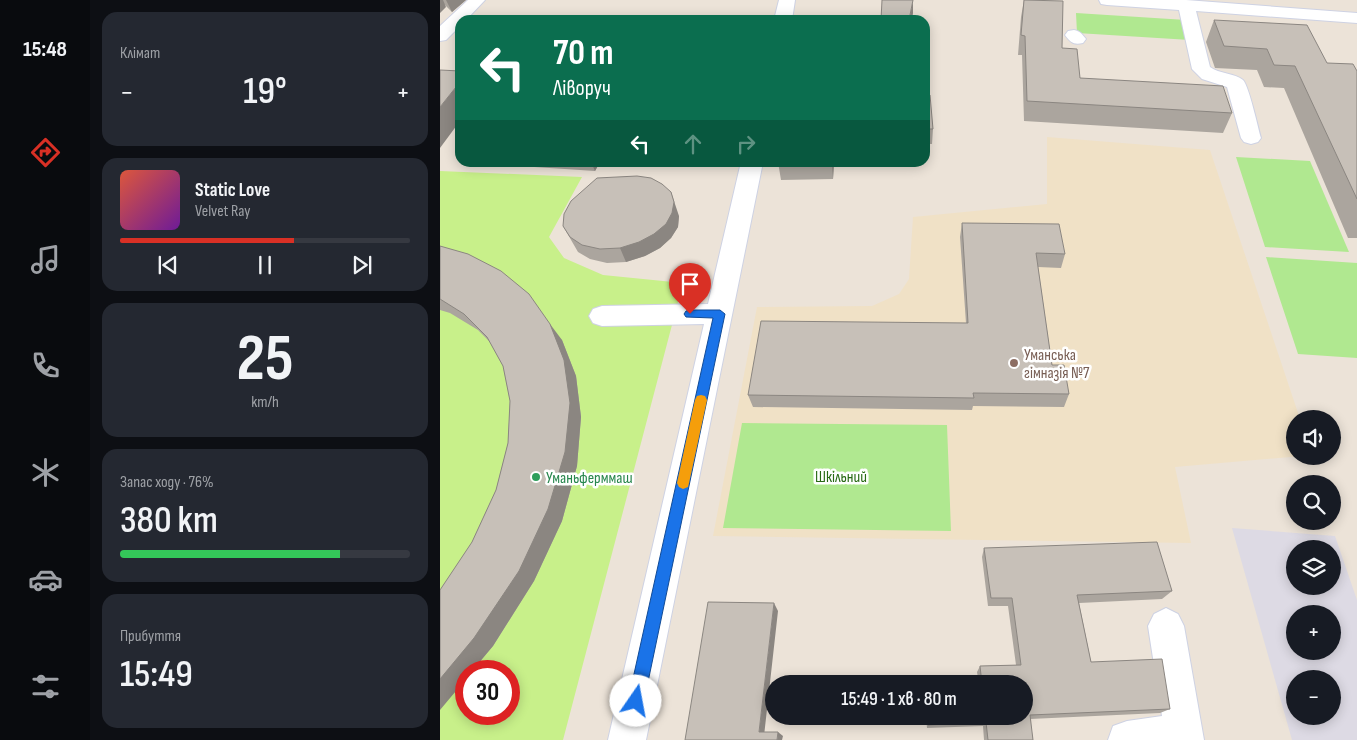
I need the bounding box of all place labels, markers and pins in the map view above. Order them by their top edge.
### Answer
pin [669,263,711,314]
place label: Уманська гімназія №7 [1024,346,1090,383]
marker: Уманська гімназія №7 [1008,357,1020,369]
place label: Уманьферммаш [546,469,633,488]
marker: Уманьферммаш [530,471,542,483]

